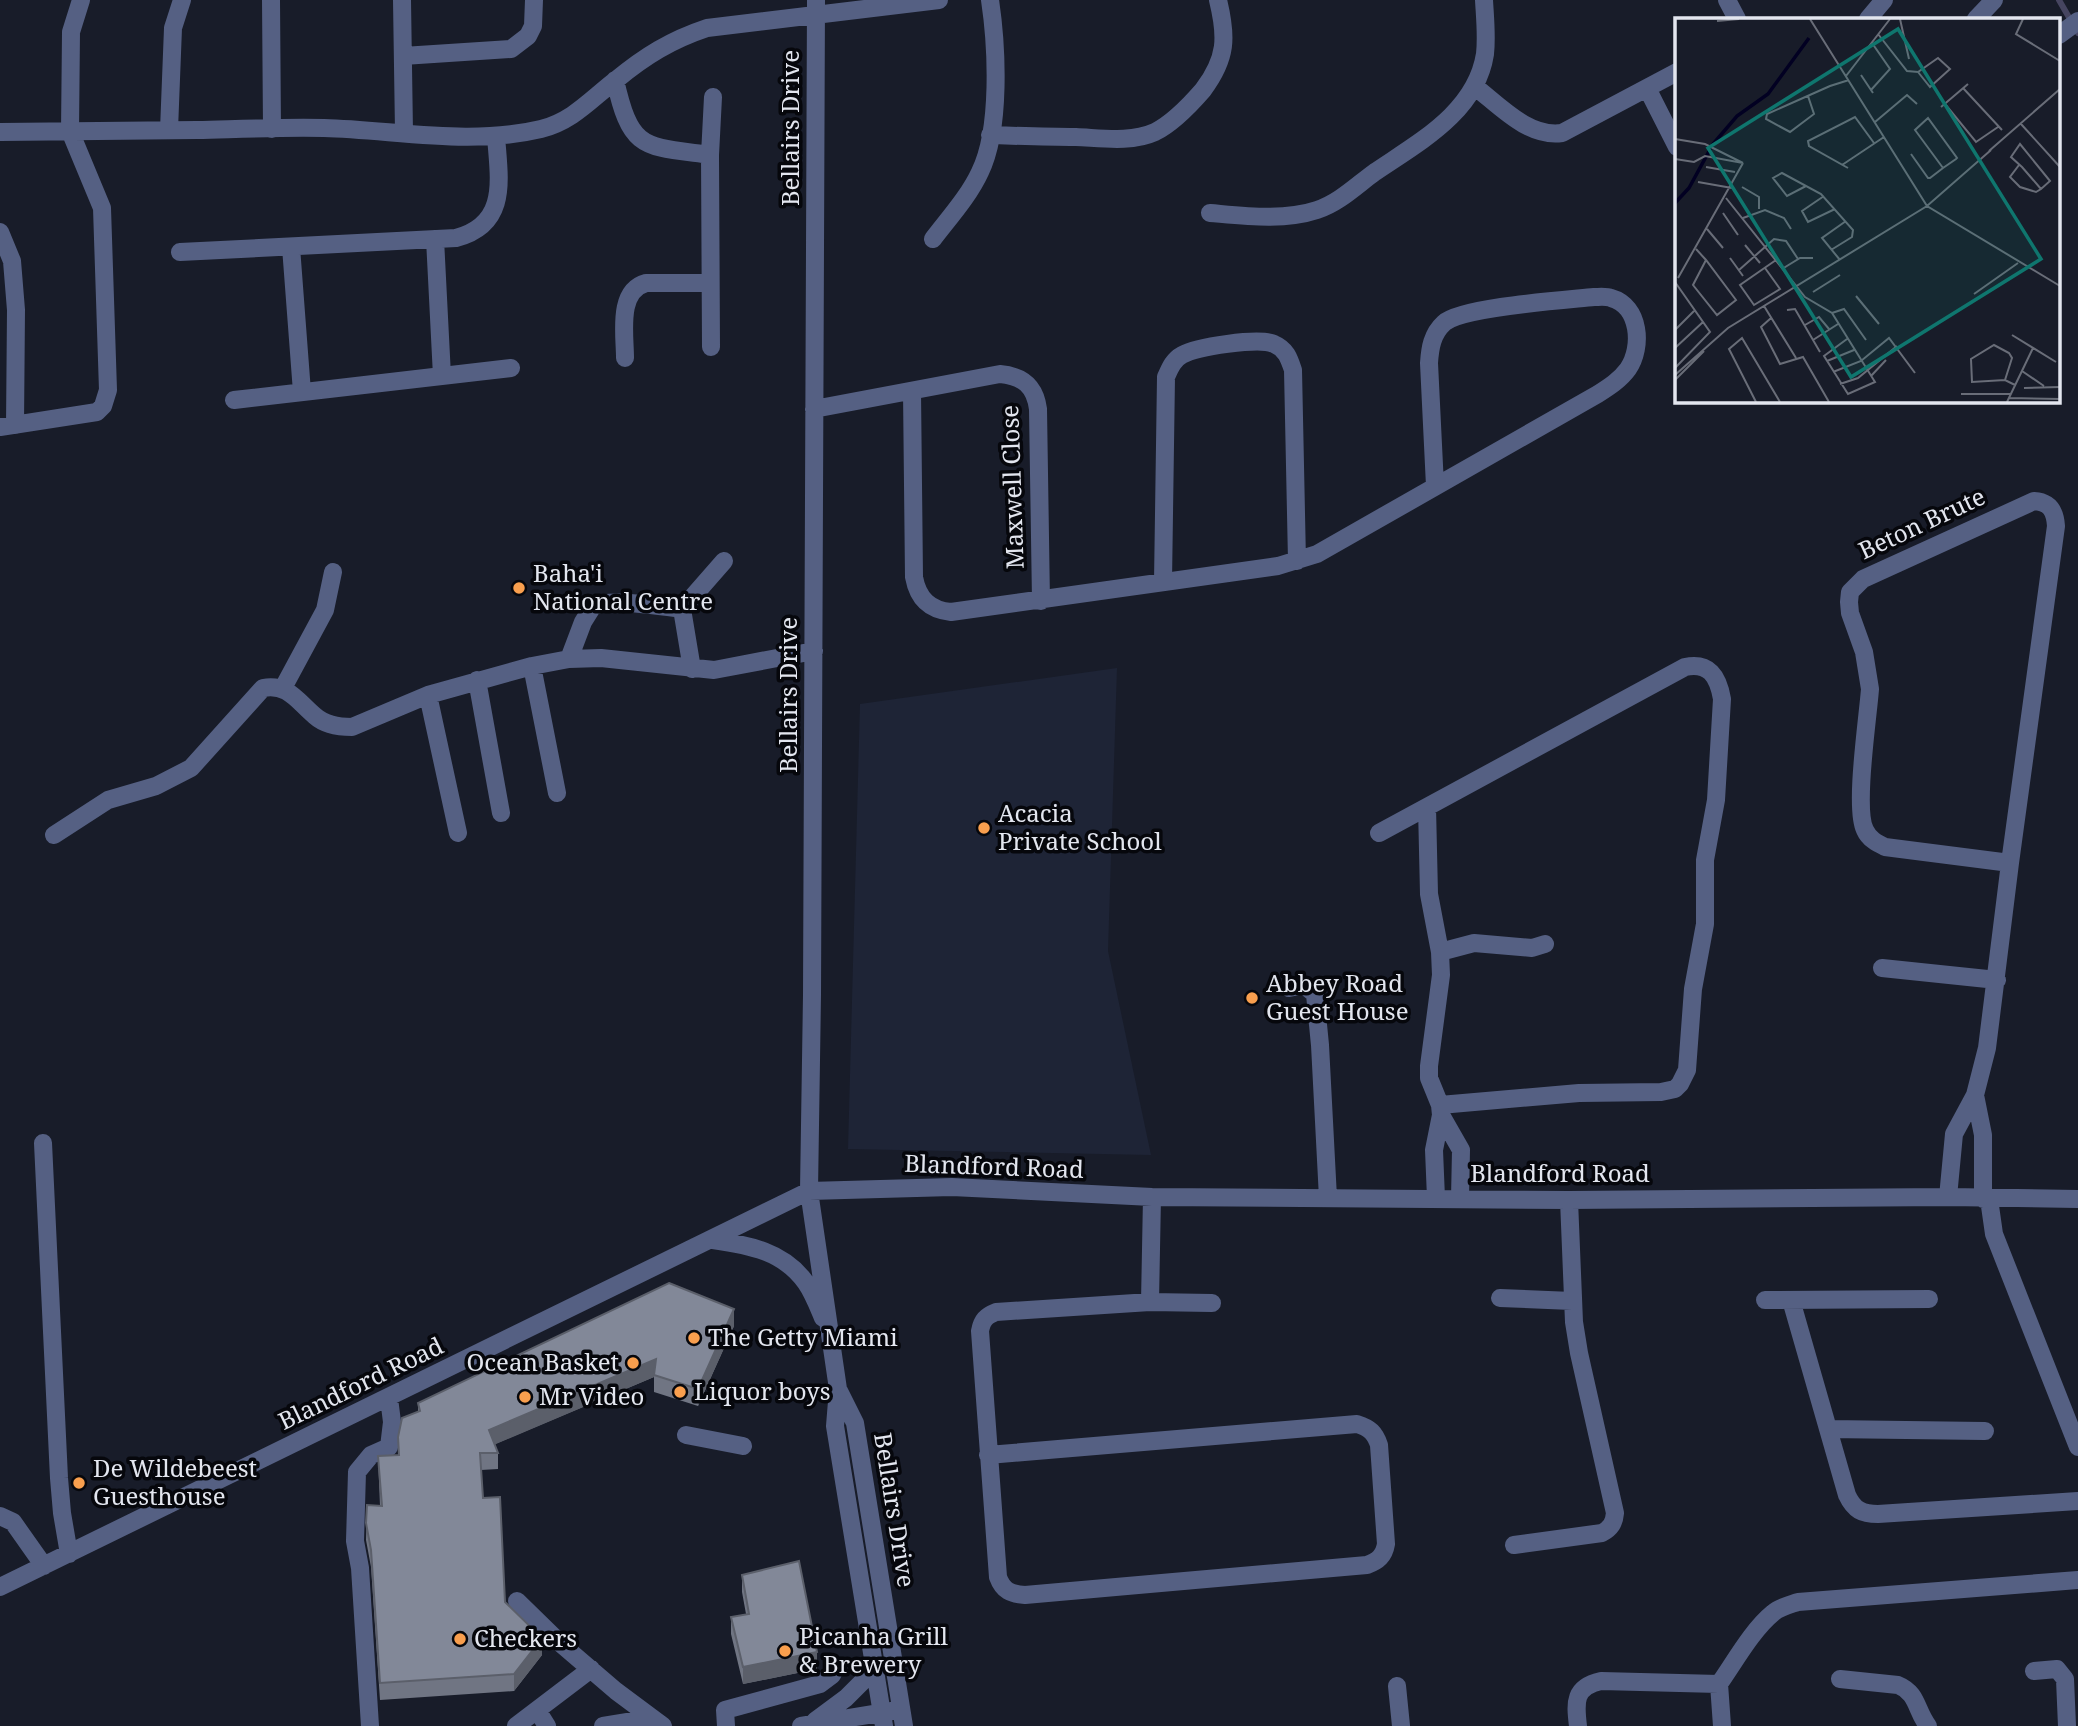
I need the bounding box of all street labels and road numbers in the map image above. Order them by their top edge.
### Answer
street label: Bellairs Drive [773,50,806,206]
street label: Maxwell Close [992,404,1031,570]
street label: Beton Brute [1853,479,1990,566]
street label: Bellairs Drive [771,617,804,773]
street label: Blandford Road [904,1146,1085,1185]
street label: Blandford Road [1470,1156,1650,1189]
street label: Blandford Road [272,1328,449,1437]
street label: Bellairs Drive [867,1430,924,1589]

